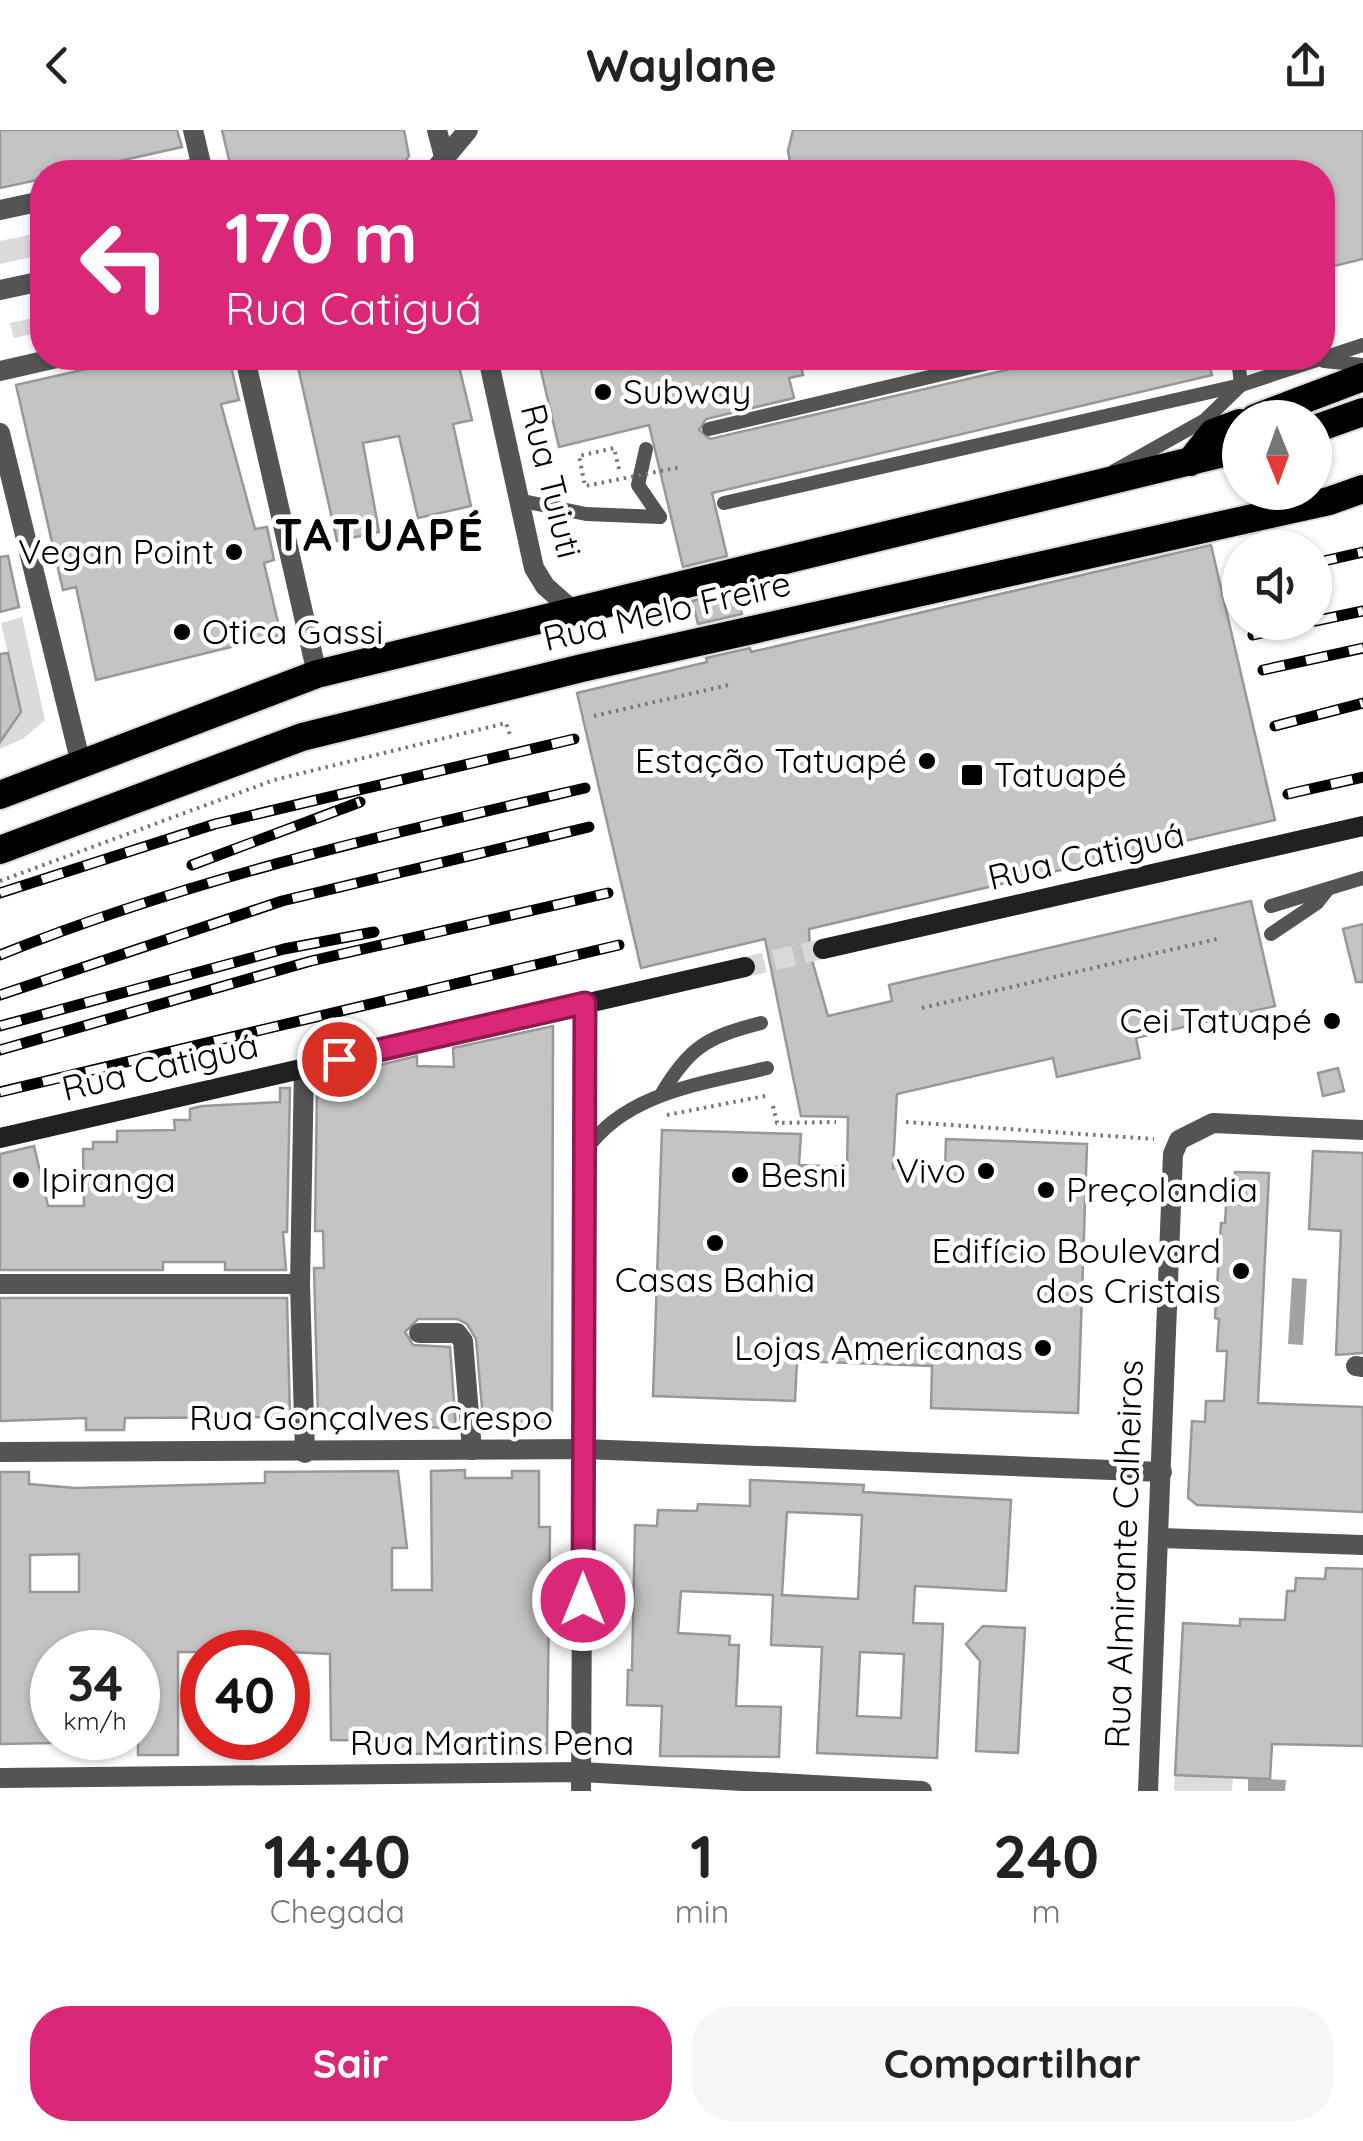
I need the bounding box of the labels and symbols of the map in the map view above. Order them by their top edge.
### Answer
place label: Subway [623,369,751,413]
marker: Subway [592,381,614,403]
street label: Rua Tuiuti [512,399,592,562]
north arrow [1222,400,1332,510]
district label: TATUAPÉ [274,506,486,562]
place label: Vegan Point [18,529,214,573]
marker: Vegan Point [223,541,245,563]
street label: Rua Melo Freire [539,560,795,660]
place label: Otica Gassi [202,609,383,653]
marker: Otica Gassi [171,621,193,643]
place label: Estação Tatuapé [635,738,907,782]
marker: Estação Tatuapé [916,750,938,772]
place label: Tatuapé [994,752,1127,796]
marker: Tatuapé [959,762,985,788]
street label: Rua Catiguá [983,811,1188,899]
place label: Cei Tatuapé [1119,998,1312,1042]
marker: Cei Tatuapé [1321,1010,1343,1032]
pin [297,1017,382,1102]
street label: Rua Catiguá [57,1022,262,1110]
place label: Vivo [896,1148,966,1192]
place label: Besni [760,1152,847,1196]
place label: Ipiranga [41,1157,176,1201]
marker: Vivo [975,1160,997,1182]
marker: Besni [729,1164,751,1186]
place label: Preçolandia [1066,1167,1258,1211]
marker: Ipiranga [10,1169,32,1191]
marker: Preçolandia [1035,1179,1057,1201]
place label: Edifício Boulevard dos Cristais [932,1228,1221,1312]
marker: Casas Bahia [704,1232,726,1254]
place label: Casas Bahia [615,1257,815,1301]
marker: Edifício Boulevard dos Cristais [1230,1260,1252,1282]
place label: Lojas Americanas [734,1325,1023,1369]
marker: Lojas Americanas [1032,1337,1054,1359]
street label: Rua Almirante Calheiros [1094,1359,1152,1749]
street label: Rua Gonçalves Crespo [189,1395,553,1439]
position arrow [531,1548,635,1652]
speed limit sign: 40 [180,1630,310,1760]
street label: Rua Martins Pena [350,1720,634,1764]

